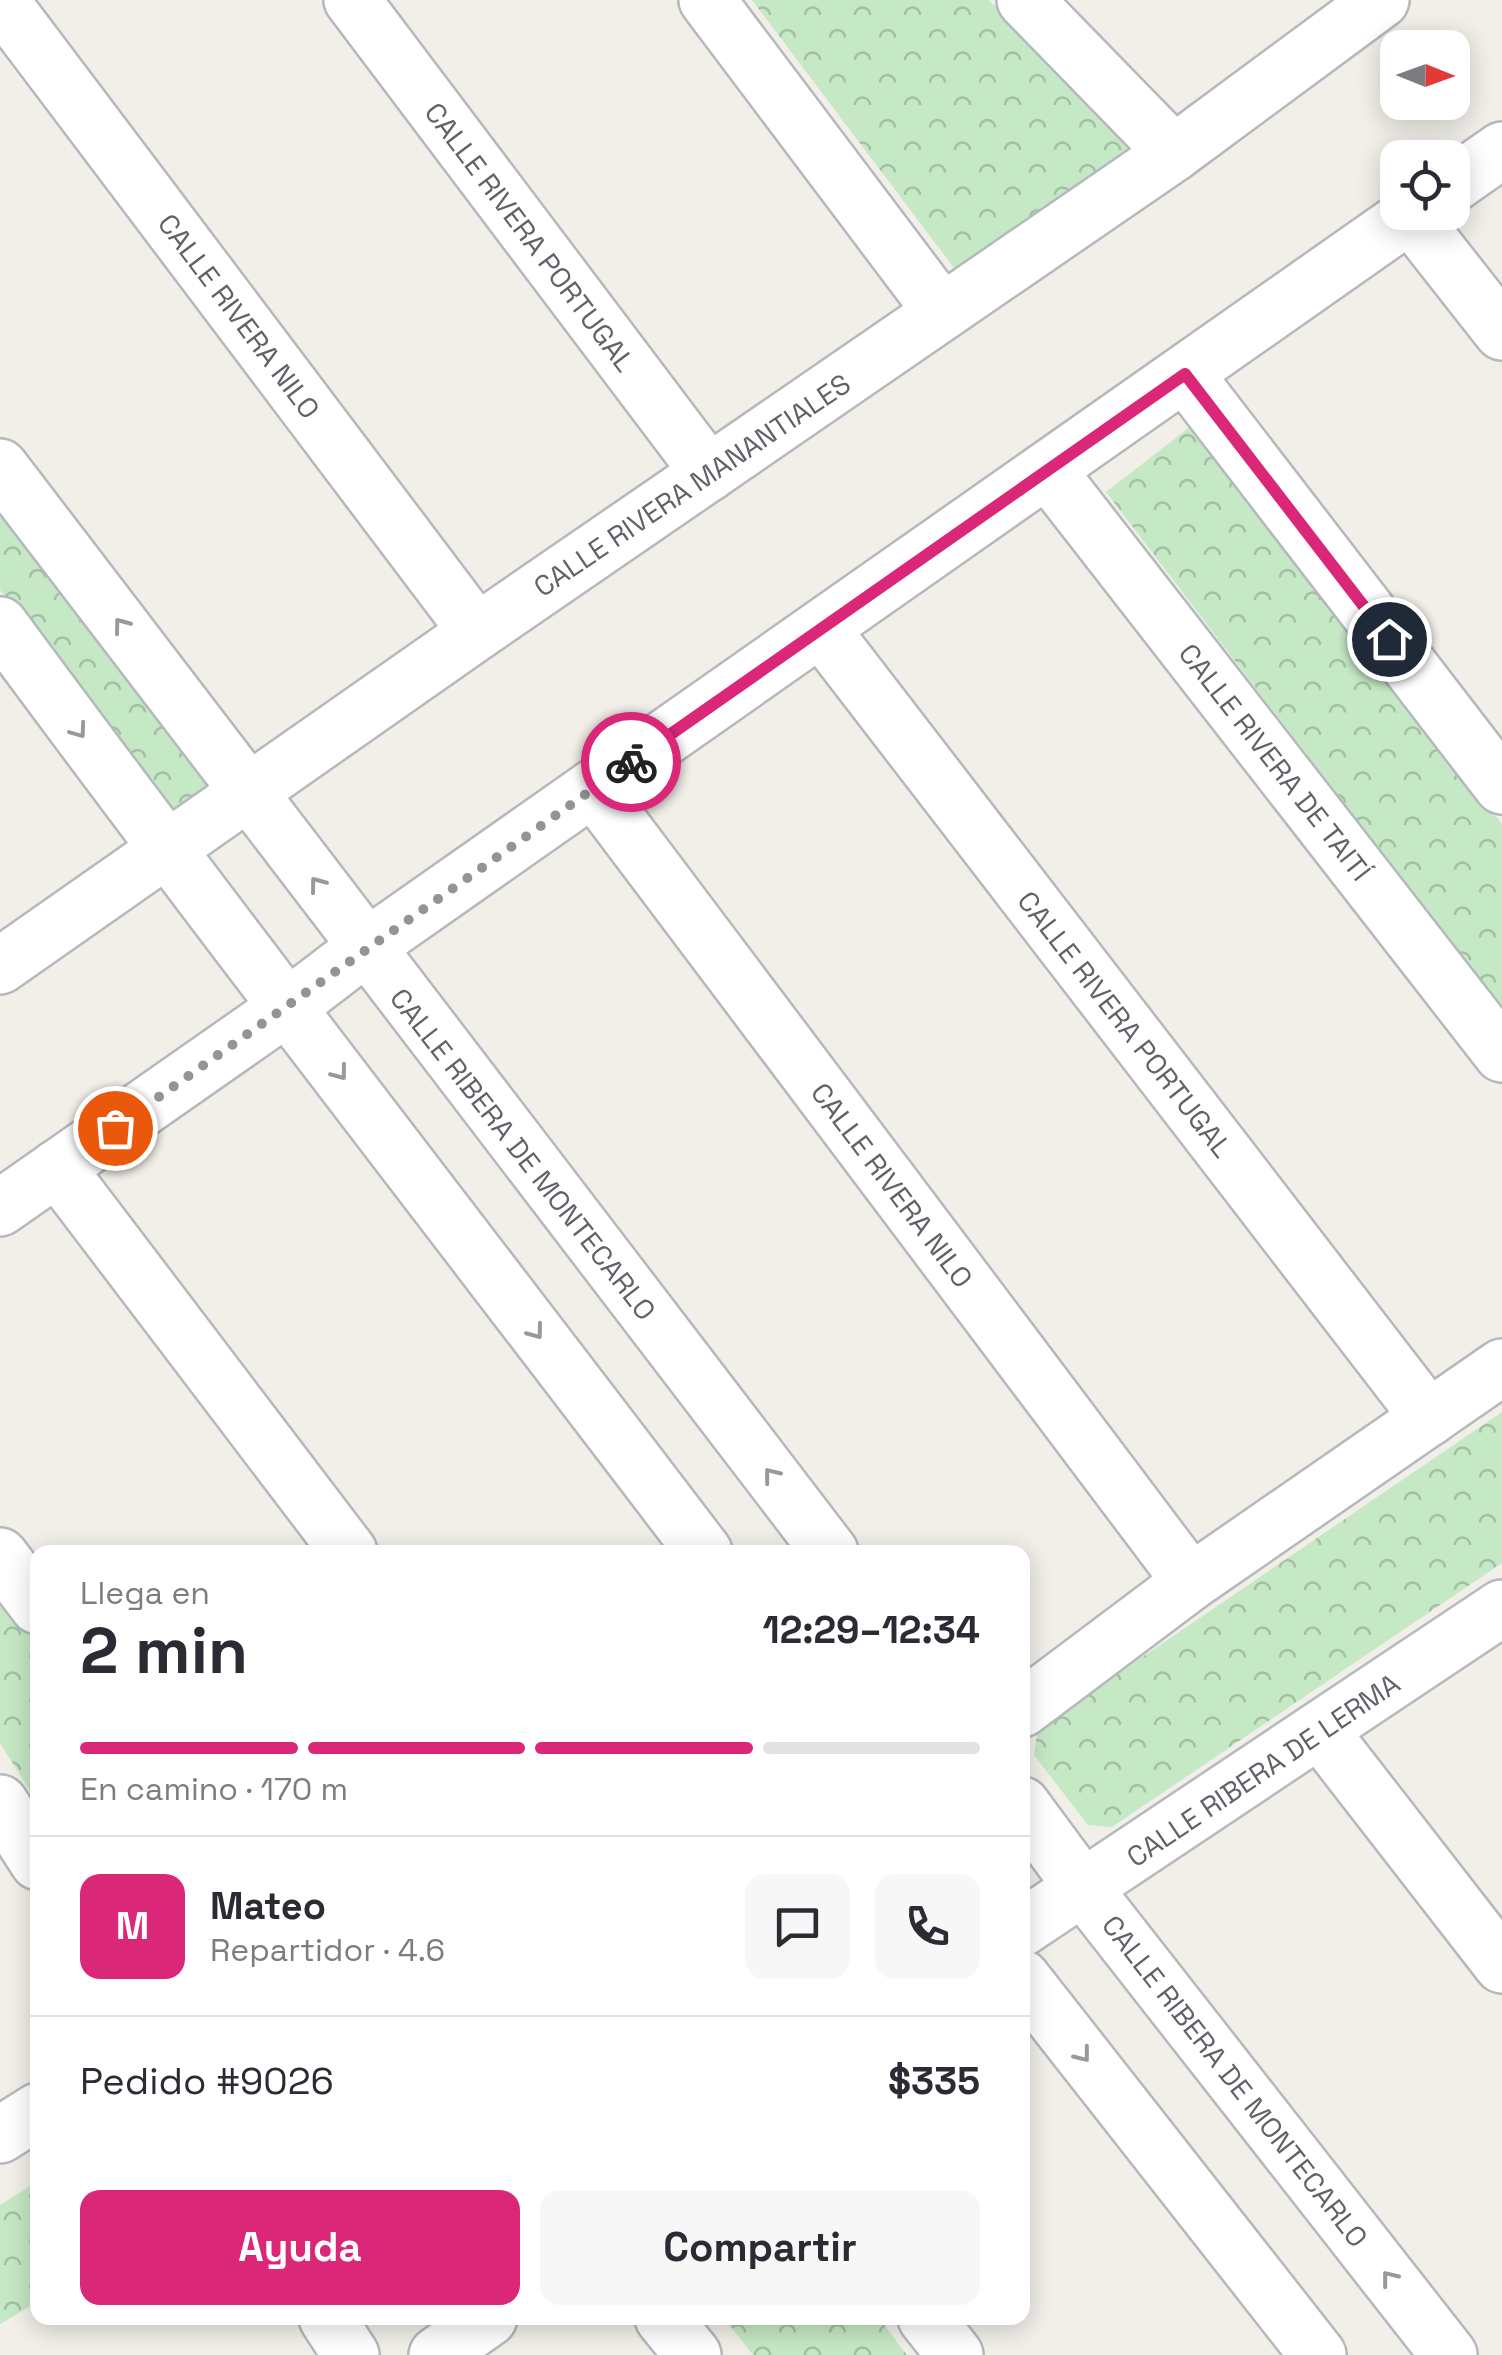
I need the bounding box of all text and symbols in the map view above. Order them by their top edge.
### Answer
north arrow [1380,30,1470,120]
map controls [1380,30,1470,230]
street label: CALLE RIVERA PORTUGAL [417,95,643,379]
button: locate [1380,140,1470,230]
street label: CALLE RIVERA NILO [150,206,328,426]
street label: CALLE RIVERA MANANTIALES [527,365,857,605]
pin [1347,597,1432,682]
icon: home [1362,612,1417,667]
one-way arrow [115,618,132,636]
street label: CALLE RIVERA DE TAITÍ [1171,636,1379,888]
courier [581,712,681,812]
one-way arrow [66,720,85,739]
icon: bike [604,735,659,790]
one-way arrow [312,877,329,895]
street label: CALLE RIVERA PORTUGAL [1010,884,1240,1164]
street label: CALLE RIBERA DE MONTECARLO [382,981,664,1327]
one-way arrow [328,1062,346,1080]
street label: CALLE RIVERA NILO [803,1075,981,1295]
pin [73,1086,158,1171]
icon: bag [88,1101,143,1156]
one-way arrow [525,1321,542,1339]
one-way arrow [765,1468,782,1486]
text: Llega en [80,1573,210,1613]
text: 12:29–12:34 [762,1606,980,1654]
text: 2 min [80,1609,248,1692]
street label: CALLE RIBERA DE LERMA [1119,1665,1407,1875]
text: En camino · 170 m [80,1769,348,1809]
button: chat [745,1874,850,1979]
button: phone [875,1874,980,1979]
text: Mateo [210,1882,326,1930]
text: M [116,1902,149,1950]
street label: CALLE RIBERA DE MONTECARLO [1094,1908,1376,2254]
text: Repartidor · 4.6 [210,1930,445,1970]
one-way arrow [1071,2044,1088,2062]
text: Pedido #9026 [80,2057,334,2105]
text: $335 [888,2057,980,2105]
button: Ayuda [80,2190,520,2305]
button: Compartir [540,2190,980,2305]
one-way arrow [1383,2271,1401,2289]

